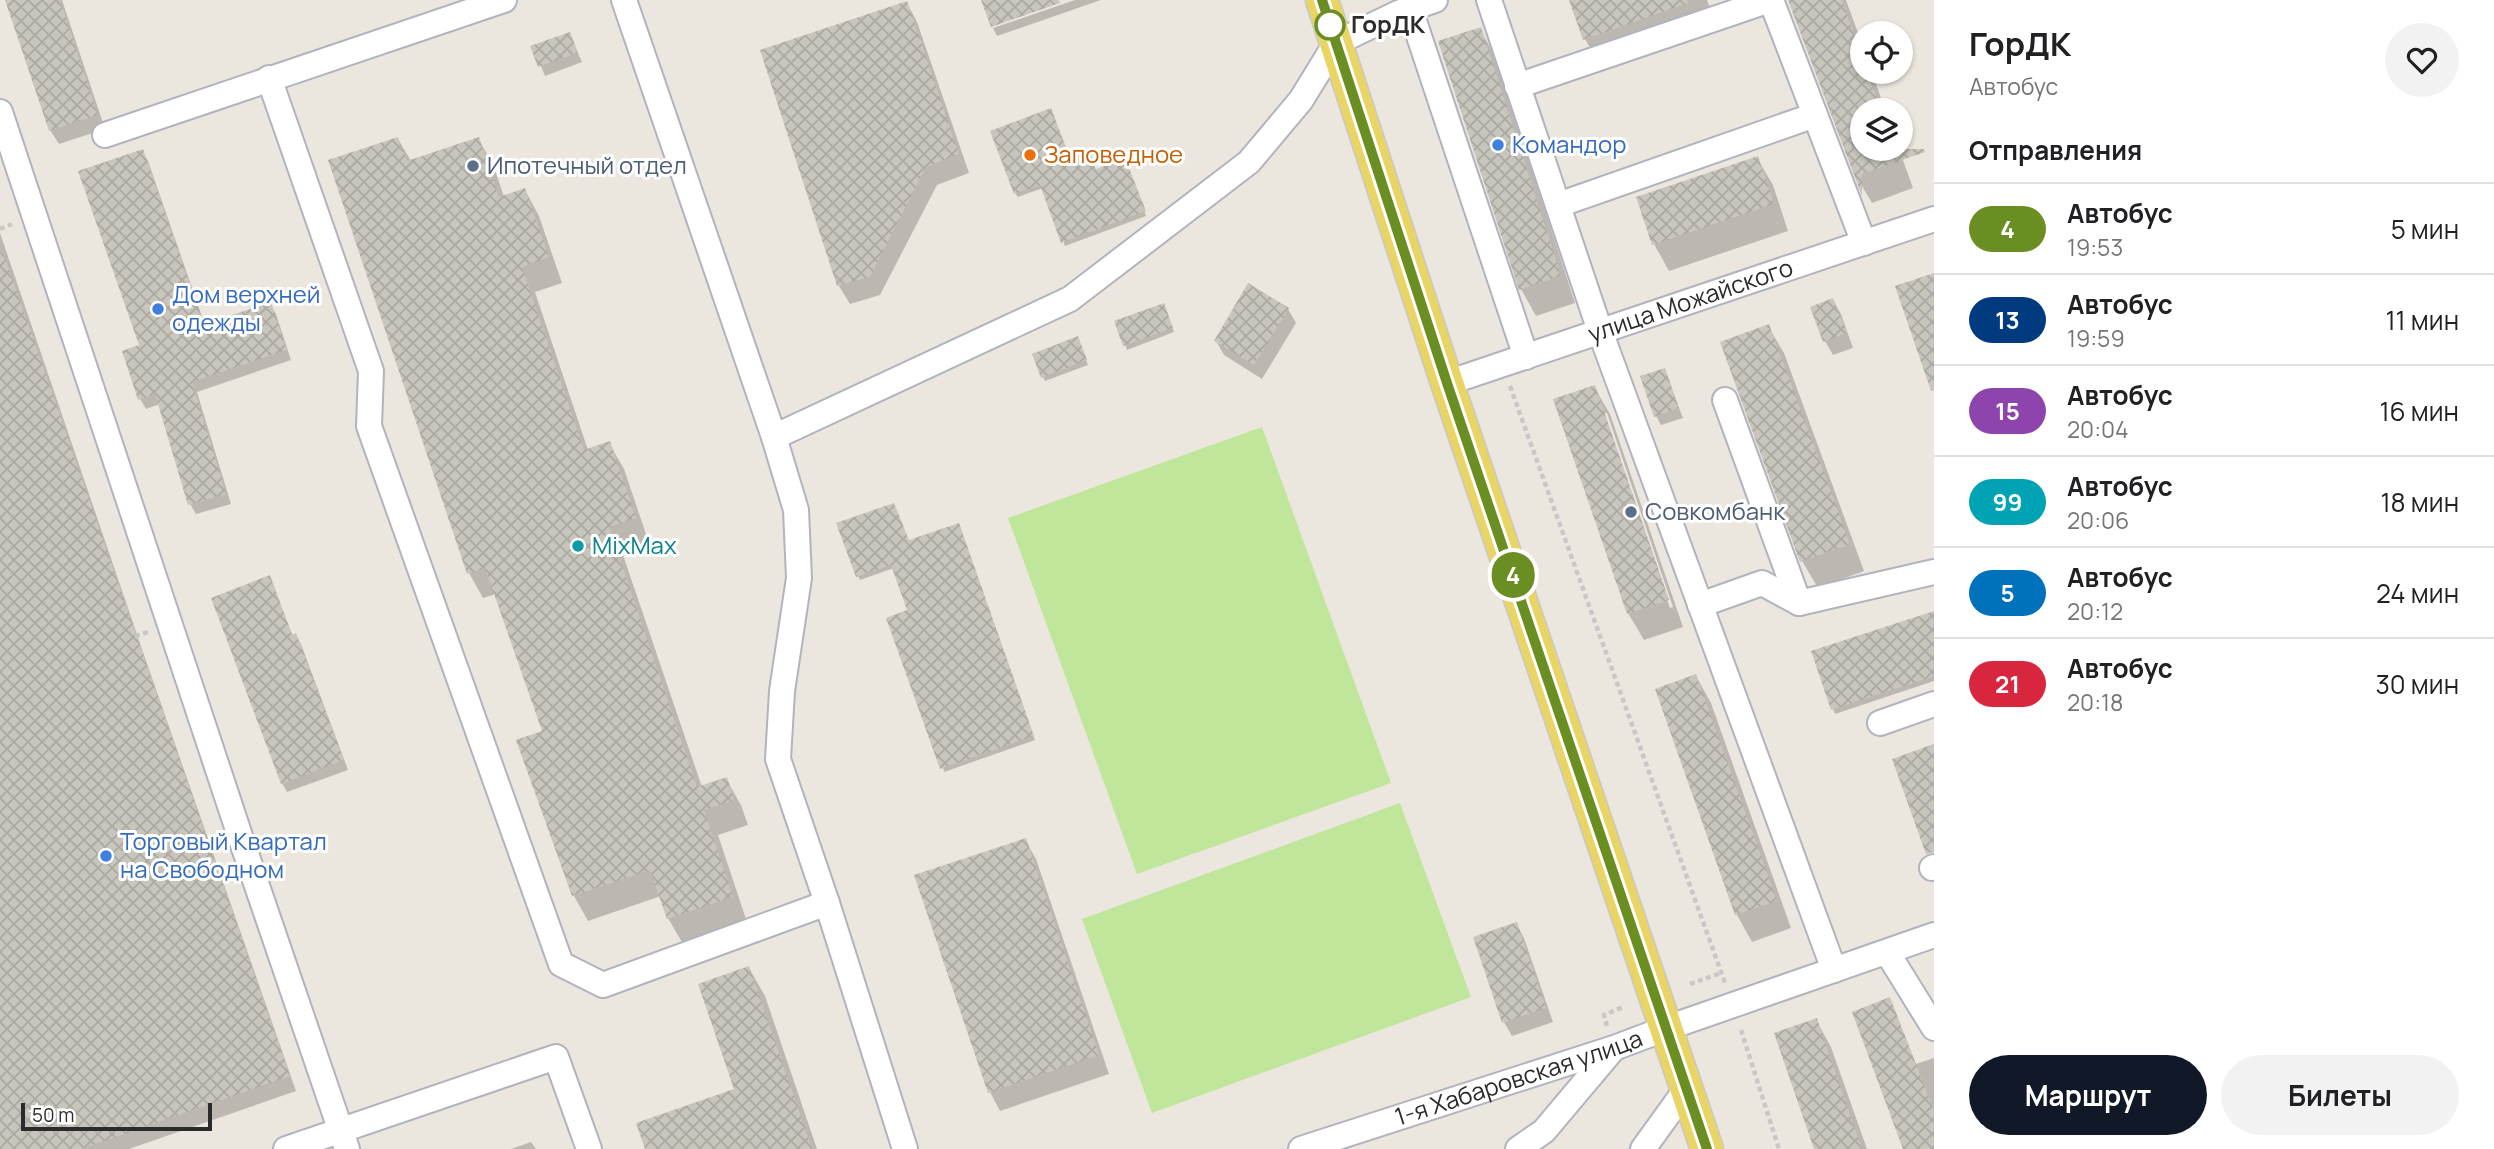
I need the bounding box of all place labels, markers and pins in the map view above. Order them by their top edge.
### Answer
place label: ГорДК [1351,7,1426,40]
marker: ГорДК [1315,10,1345,40]
place label: Командор [1512,127,1626,160]
place label: Заповедное [1044,137,1183,170]
marker: Командор [1490,137,1506,153]
marker: Заповедное [1022,147,1038,163]
place label: Ипотечный отдел [487,148,687,181]
marker: Ипотечный отдел [465,158,481,174]
place label: Дом верхней одежды [172,277,320,338]
marker: Дом верхней одежды [150,301,166,317]
place label: Совкомбанк [1645,494,1786,527]
marker: Совкомбанк [1623,504,1639,520]
place label: MixMax [592,528,677,561]
marker: MixMax [570,538,586,554]
place label: Торговый Квартал на Свободном [120,824,327,885]
marker: Торговый Квартал на Свободном [98,848,114,864]

